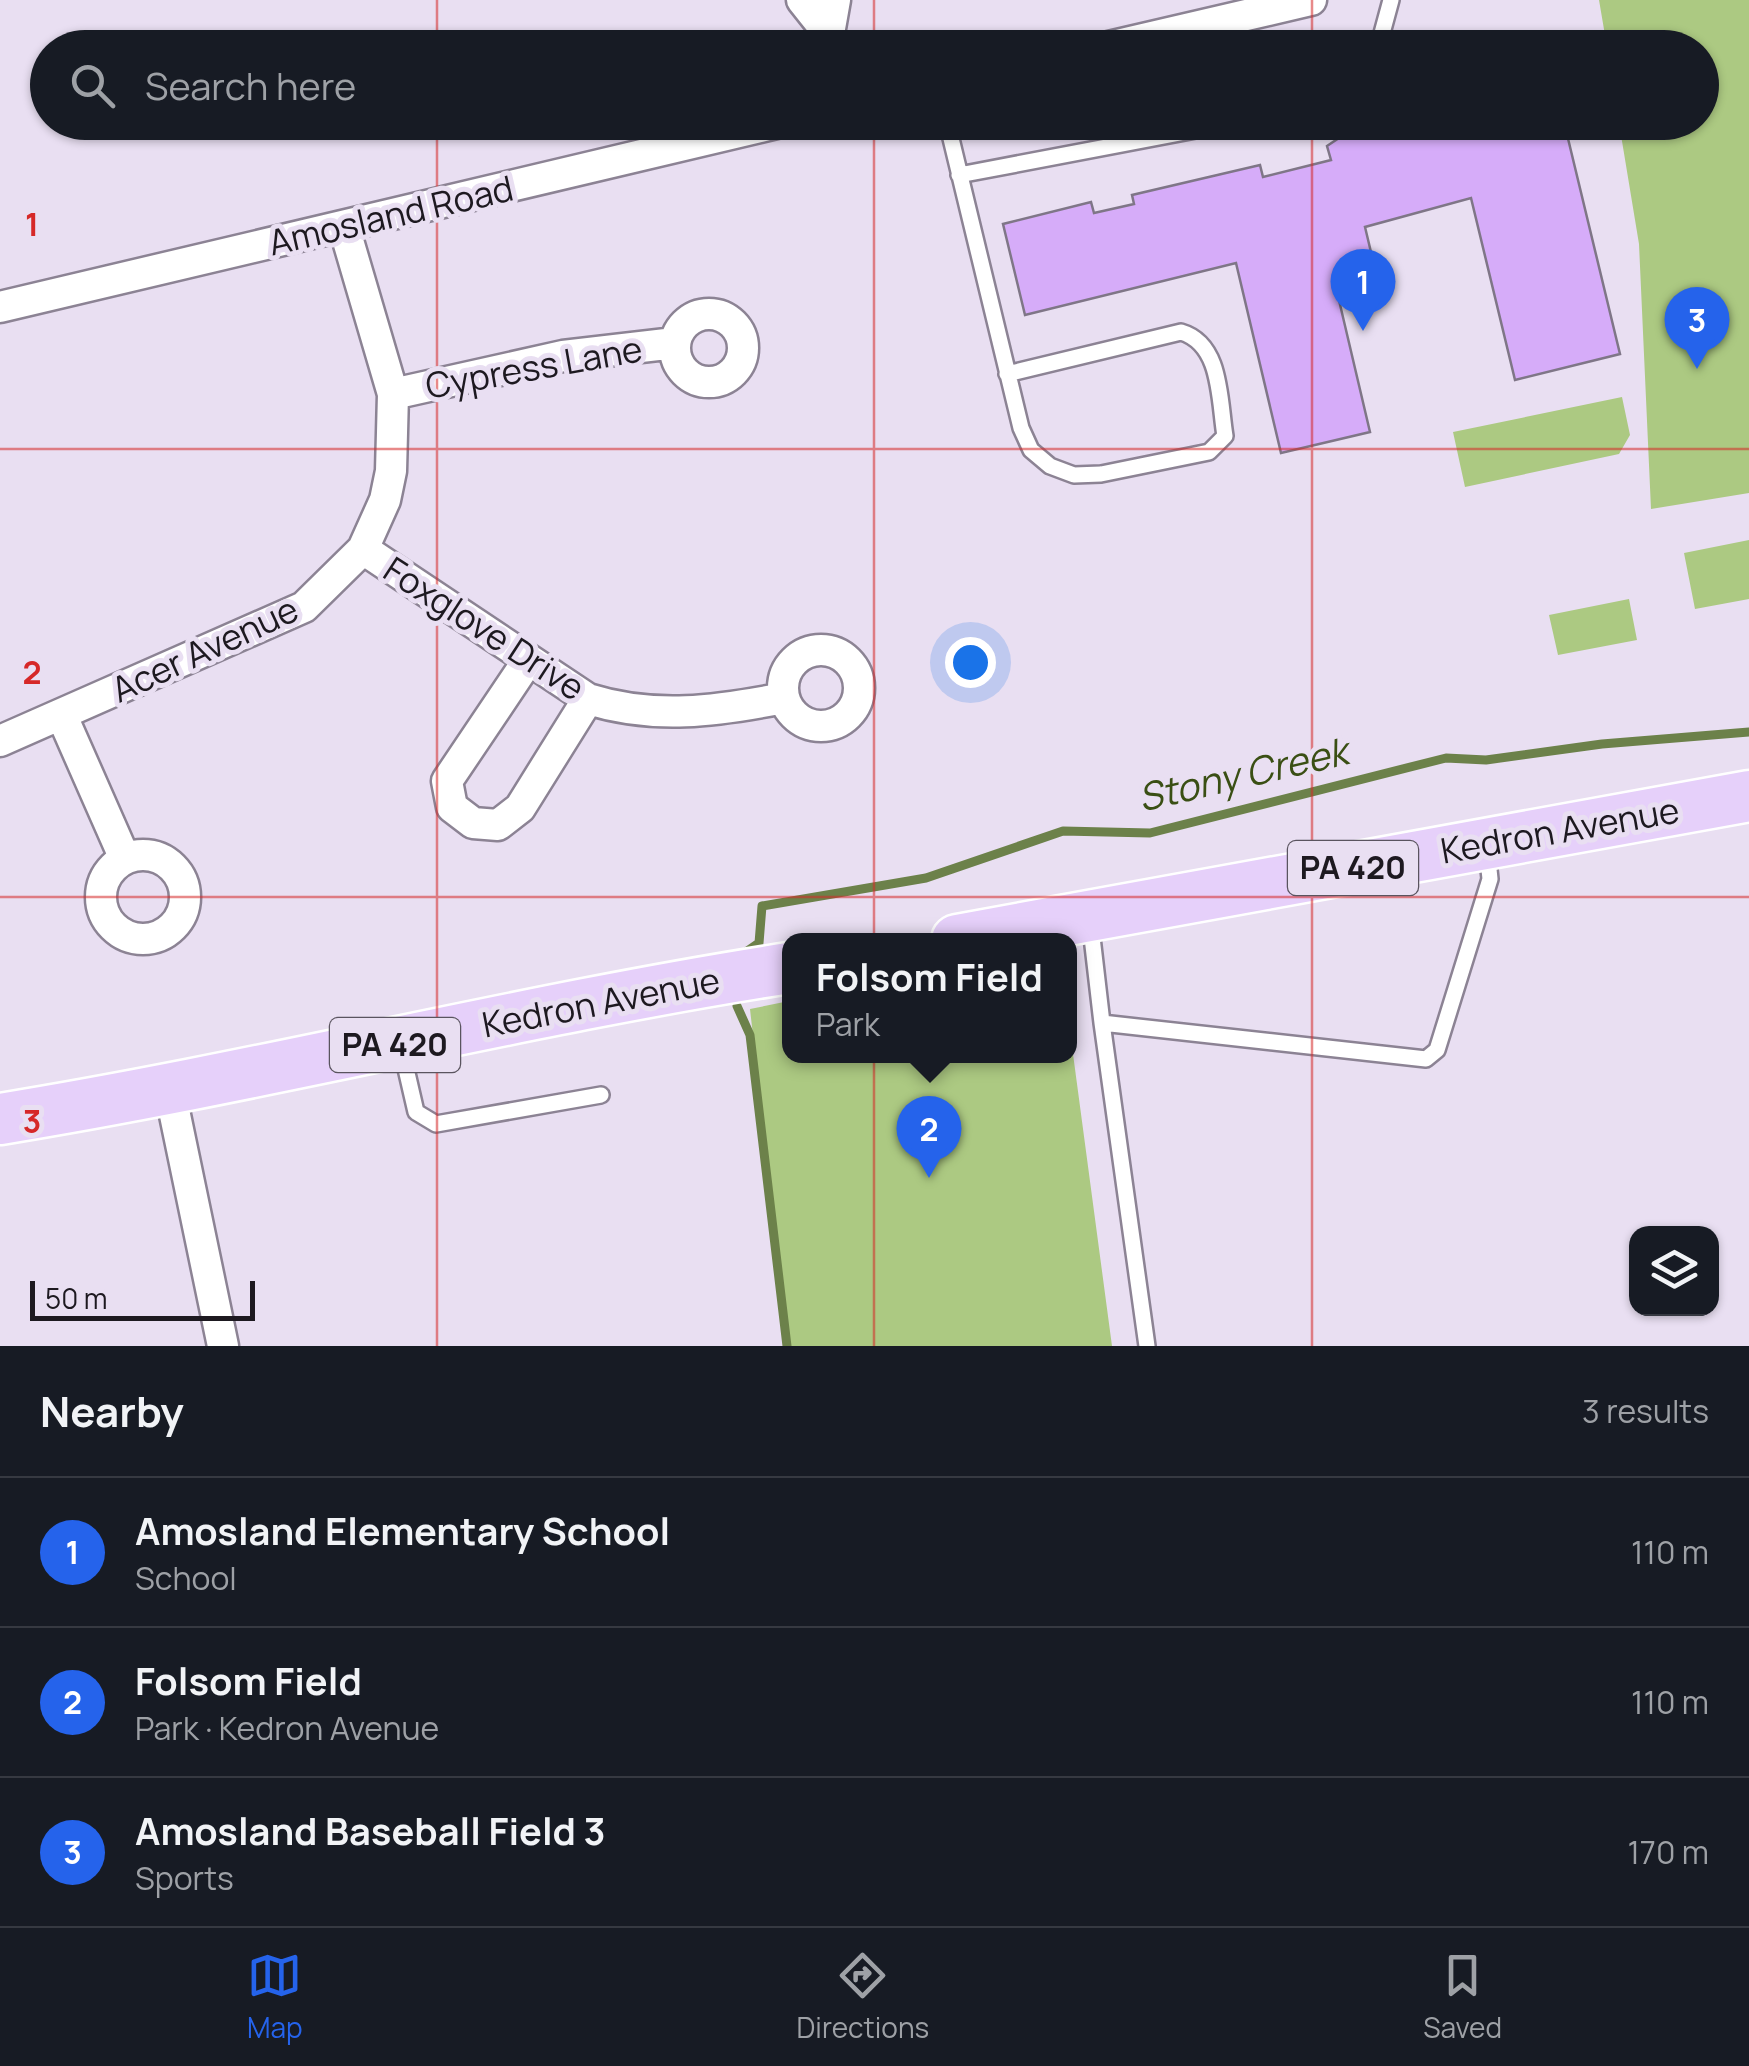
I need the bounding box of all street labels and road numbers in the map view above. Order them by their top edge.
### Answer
street label: Amosland Road [264,164,518,266]
street label: Cypress Lane [422,324,646,410]
street label: Foxglove Drive [375,545,594,711]
street label: Acer Avenue [103,585,306,713]
street label: Kedron Avenue [1437,785,1683,875]
road number: PA 420 [1288,841,1418,895]
street label: Kedron Avenue [478,955,724,1049]
road number: PA 420 [330,1018,460,1072]

